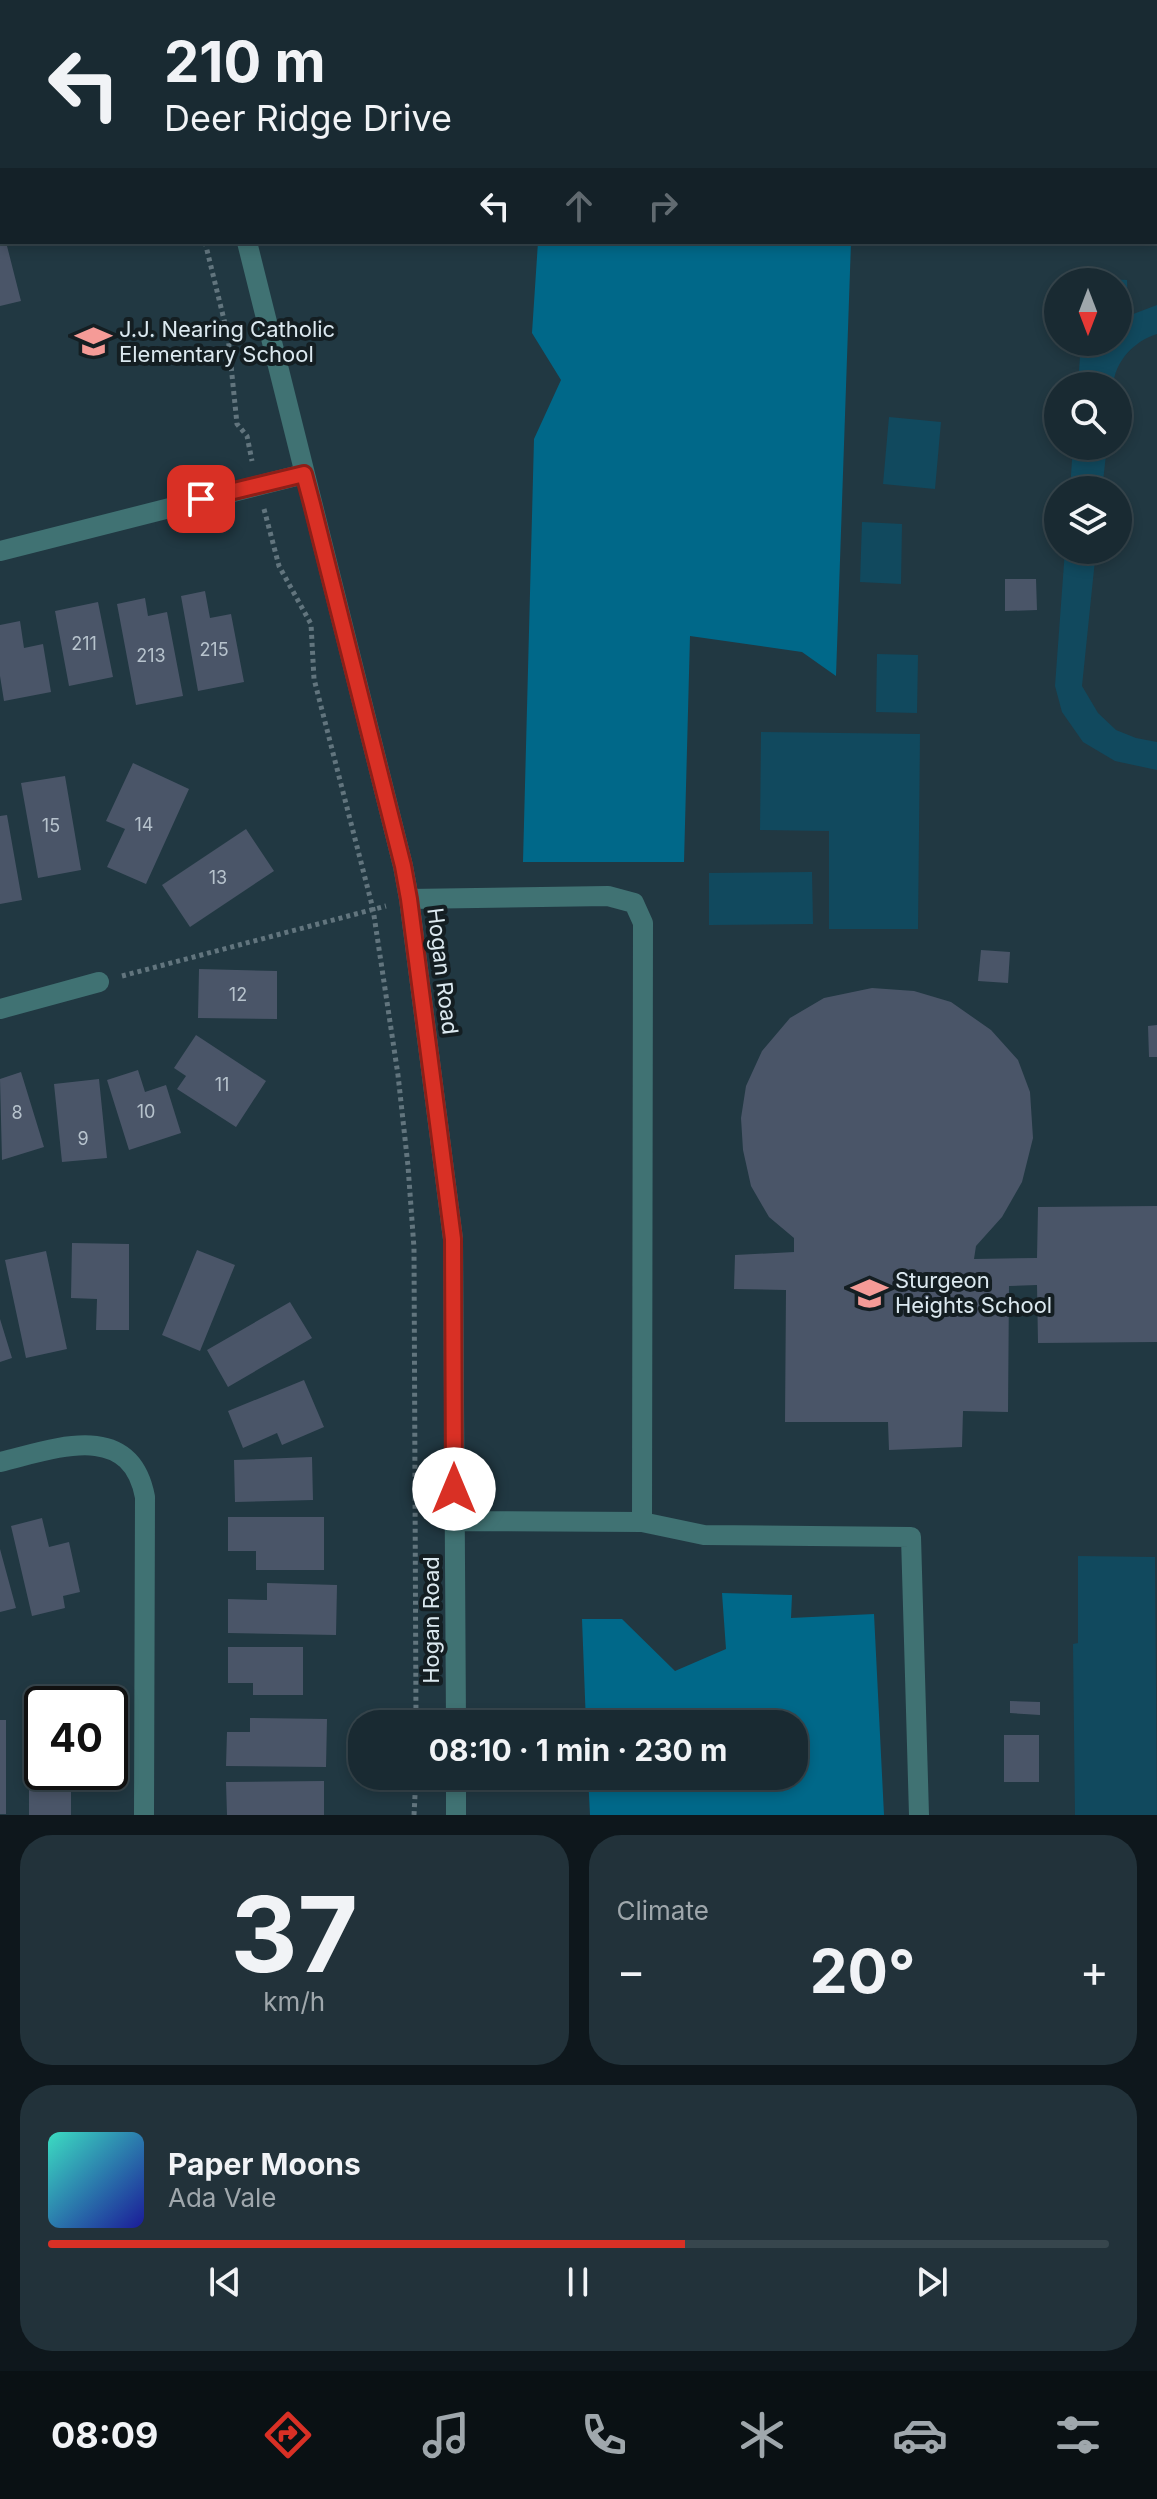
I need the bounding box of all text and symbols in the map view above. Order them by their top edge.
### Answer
text: 210 m [164,28,326,96]
icon: left [32,32,136,136]
text: Deer Ridge Drive [164,96,452,140]
icon: left [473,184,517,228]
icon: ahead [557,184,601,228]
icon: right [641,184,685,228]
north arrow [1044,268,1132,356]
map controls [1044,268,1132,564]
place label: J.J. Nearing Catholic Elementary School [119,316,335,367]
school or university icon: J.J. Nearing Catholic Elementary School [74,323,112,361]
button: search [1044,372,1132,460]
pin [167,465,235,533]
button: layers [1044,476,1132,564]
icon: arrive [179,477,223,521]
house number: 211 [71,633,97,654]
house number: 215 [199,639,229,660]
house number: 213 [136,645,166,666]
house number: 14 [135,814,153,835]
house number: 15 [42,815,60,836]
house number: 13 [209,867,227,888]
street label: Hogan Road [422,906,464,1036]
house number: 12 [229,984,247,1005]
house number: 11 [215,1074,229,1095]
house number: 10 [137,1101,155,1122]
house number: 8 [11,1102,23,1123]
house number: 9 [77,1128,89,1149]
place label: Sturgeon Heights School [895,1267,1052,1318]
school or university icon: Sturgeon Heights School [850,1274,888,1312]
position arrow [412,1447,496,1531]
street label: Hogan Road [418,1556,444,1684]
speed limit sign: 40 [24,1686,128,1790]
text: 08:10 · 1 min · 230 m [429,1732,727,1768]
text: 37 [230,1871,358,1997]
text: Climate [617,1895,709,1926]
text: 20° [810,1935,916,2007]
text: − [617,1944,646,1998]
text: + [1080,1944,1109,1998]
text: km/h [263,1986,325,2017]
text: Paper Moons [168,2146,361,2182]
text: Ada Vale [168,2182,276,2213]
icon: previous [203,2260,247,2304]
icon: pause [556,2260,600,2304]
icon: next [910,2260,954,2304]
icon: directions [260,2407,316,2463]
icon: music [418,2407,474,2463]
icon: phone [576,2407,632,2463]
icon: climate [734,2407,790,2463]
icon: car [892,2407,948,2463]
icon: filters [1050,2407,1106,2463]
text: 08:09 [51,2413,158,2457]

